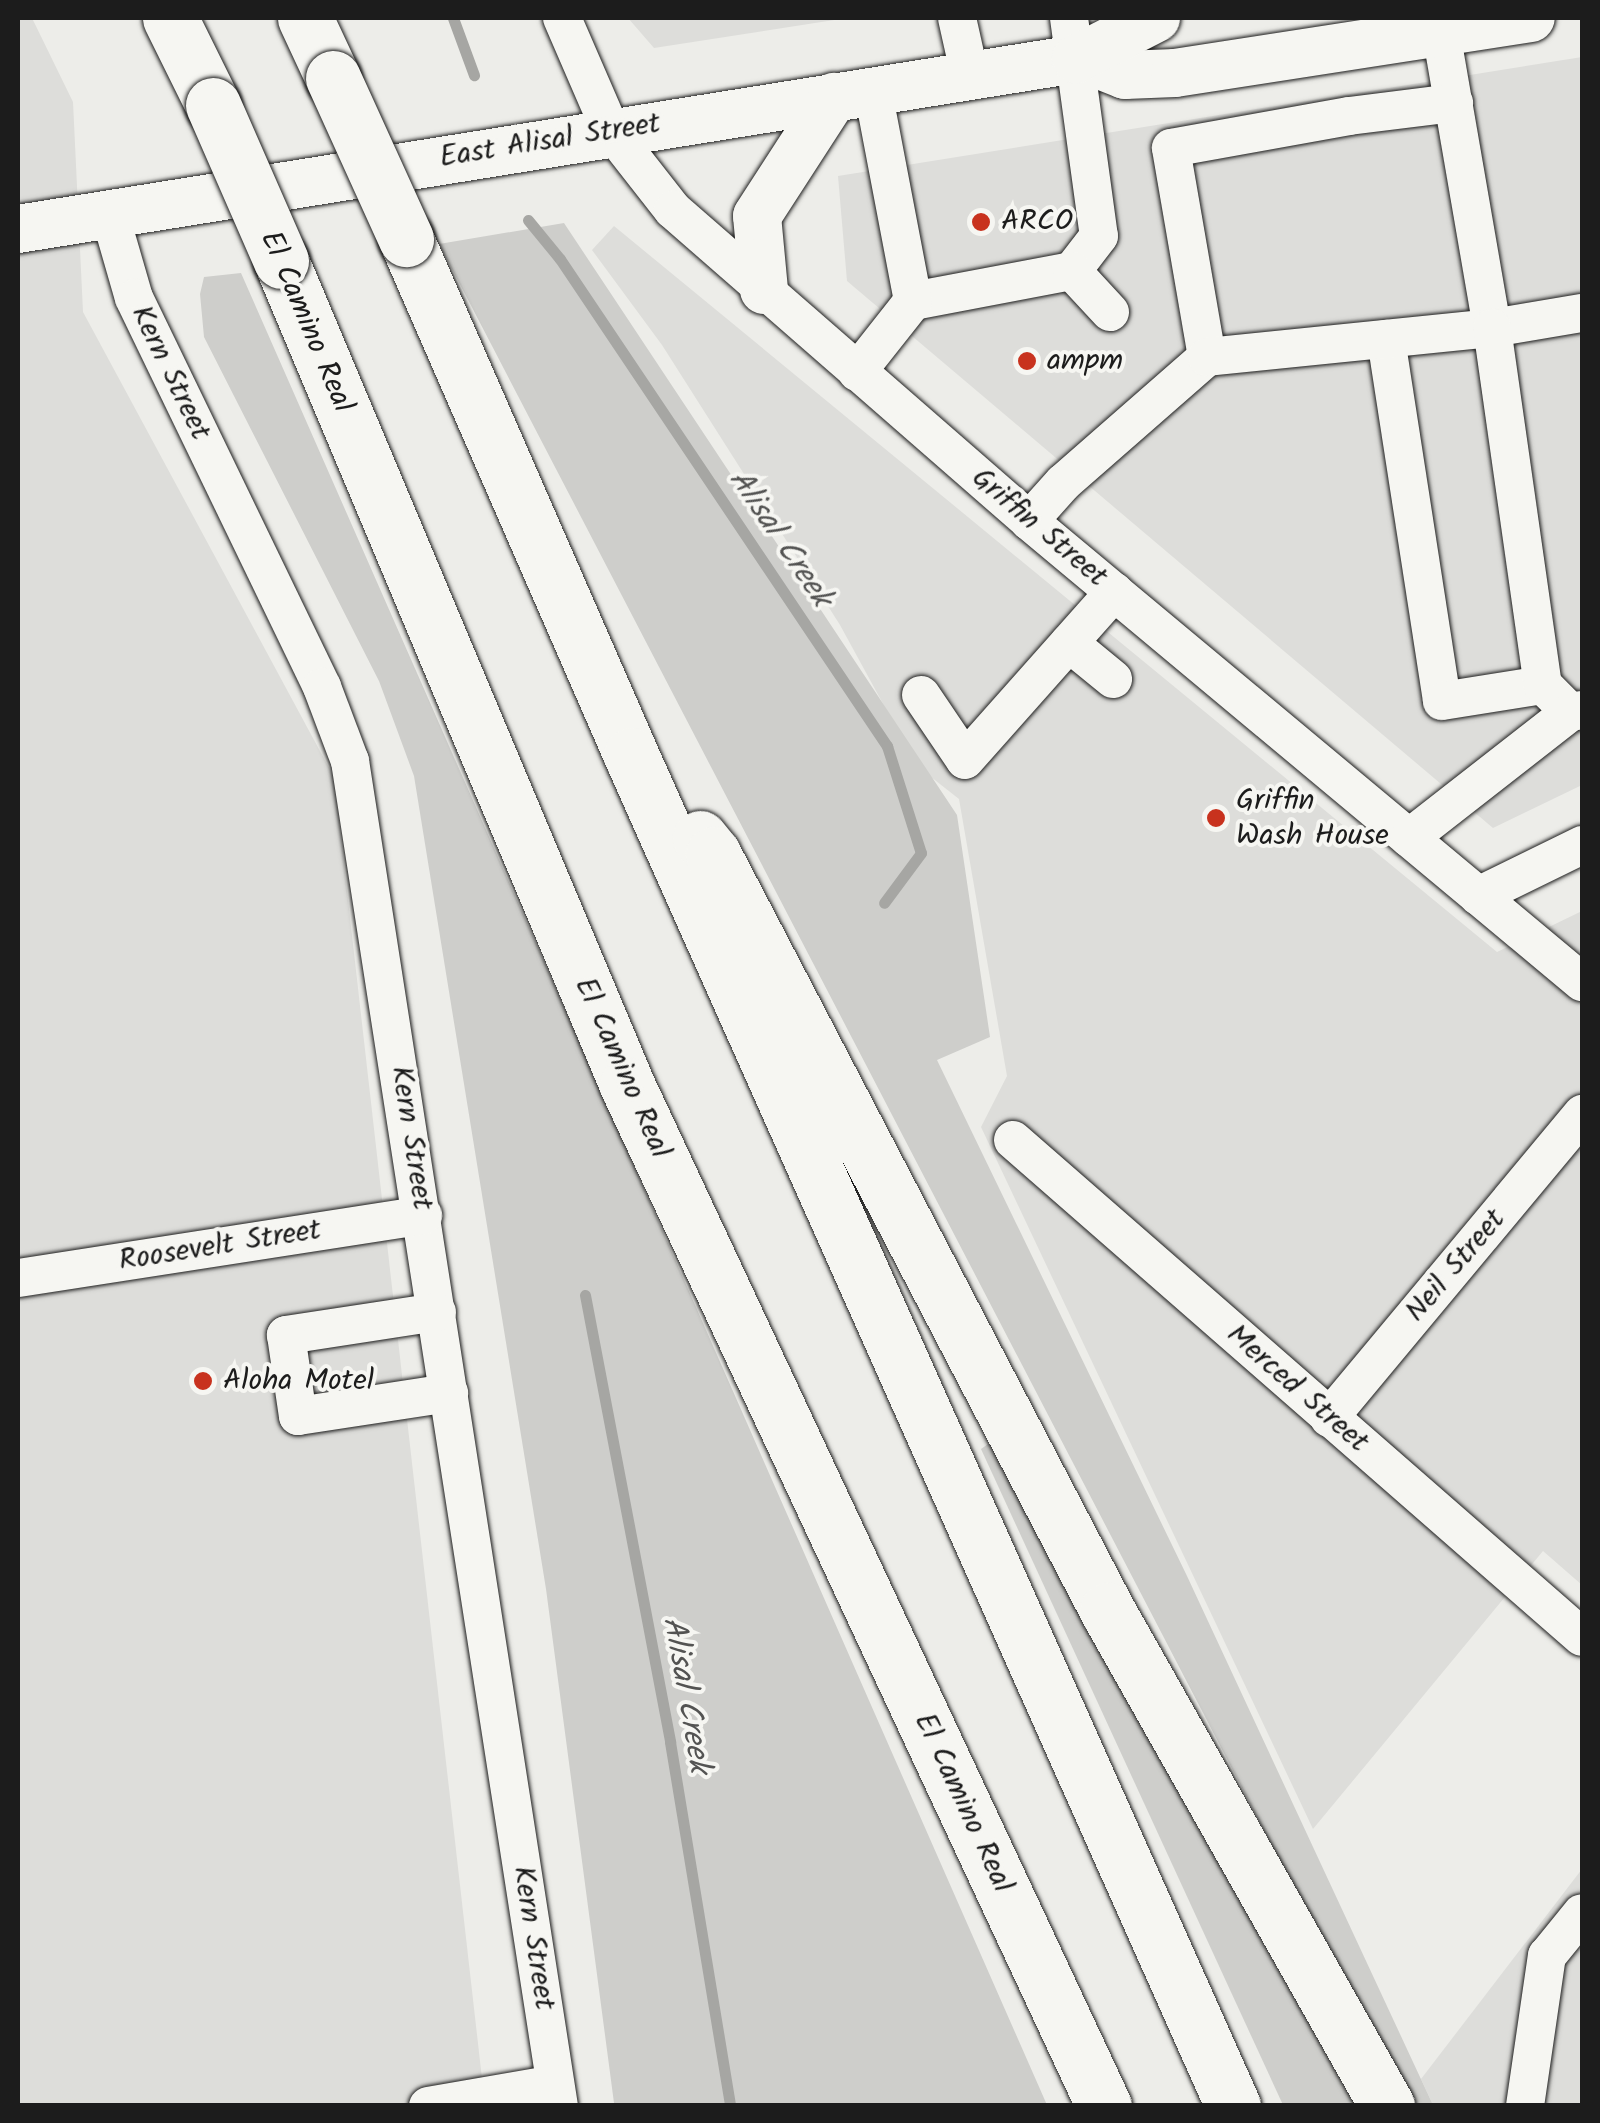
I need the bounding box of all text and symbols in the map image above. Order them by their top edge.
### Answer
street label: East Alisal Street [437,106,663,176]
place label: ARCO [1001,204,1073,240]
marker: ARCO [970,211,992,233]
street label: El Camino Real [252,226,360,418]
street label: Kern Street [122,300,218,446]
place label: ampm [1047,343,1123,379]
marker: ampm [1016,350,1038,372]
street label: Griffin Street [964,461,1114,595]
water label: Alisal Creek [719,463,839,615]
place label: Griffin Wash House [1236,783,1389,854]
marker: Griffin Wash House [1205,807,1227,829]
street label: El Camino Real [566,972,678,1164]
street label: Kern Street [382,1063,440,1213]
street label: Neil Street [1398,1202,1514,1330]
street label: Roosevelt Street [116,1212,324,1280]
street label: Merced Street [1218,1317,1376,1461]
place label: Aloha Motel [223,1363,374,1399]
marker: Aloha Motel [192,1370,214,1392]
water label: Alisal Creek [652,1614,718,1776]
street label: El Camino Real [906,1707,1020,1899]
street label: Kern Street [504,1863,562,2013]

